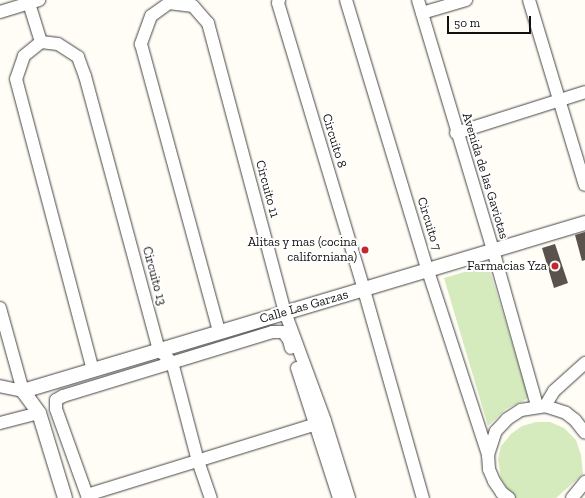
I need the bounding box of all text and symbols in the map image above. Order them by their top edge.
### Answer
scale bar [449,8,533,34]
text: 50 m [454,16,480,30]
street label: Avenida de las Gaviotas [458,111,512,241]
street label: Circuito 8 [318,112,350,170]
street label: Circuito 11 [252,159,282,219]
street label: Circuito 7 [414,195,444,253]
place label: Alitas y mas (cocina californiana) [247,235,357,266]
street label: Circuito 13 [139,245,169,307]
marker: Alitas y mas (cocina californiana) [360,245,370,255]
place label: Farmacias Yza [467,258,547,274]
marker: Farmacias Yza [550,261,560,271]
street label: Calle Las Garzas [258,287,350,327]

